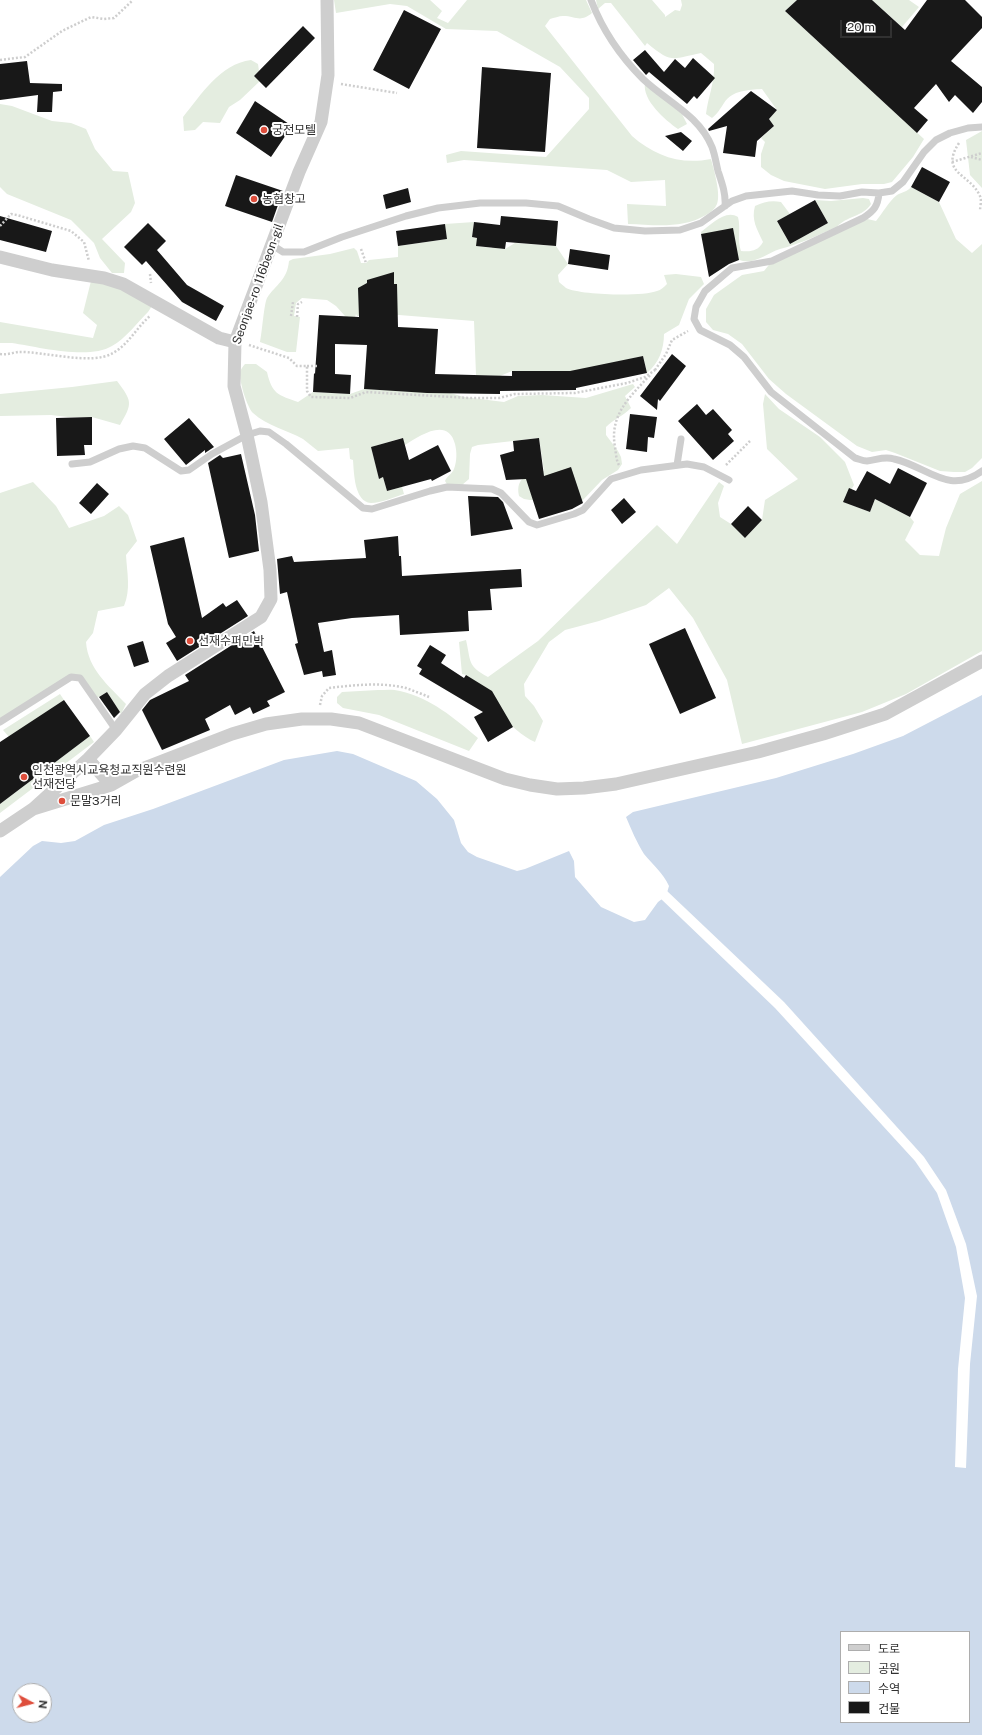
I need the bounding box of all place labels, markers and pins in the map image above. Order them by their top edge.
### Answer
place label: 궁전모텔 [272,123,316,137]
marker: 궁전모텔 [259,125,269,135]
place label: 농협창고 [262,192,306,206]
marker: 농협창고 [249,194,259,204]
place label: 선재수퍼민박 [198,634,264,648]
marker: 선재수퍼민박 [185,636,195,646]
place label: 인천광역시교육청교직원수련원 선재전당 [32,763,187,791]
marker: 인천광역시교육청교직원수련원 선재전당 [19,772,29,782]
place label: 문말3거리 [70,794,122,808]
marker: 문말3거리 [57,796,67,806]

